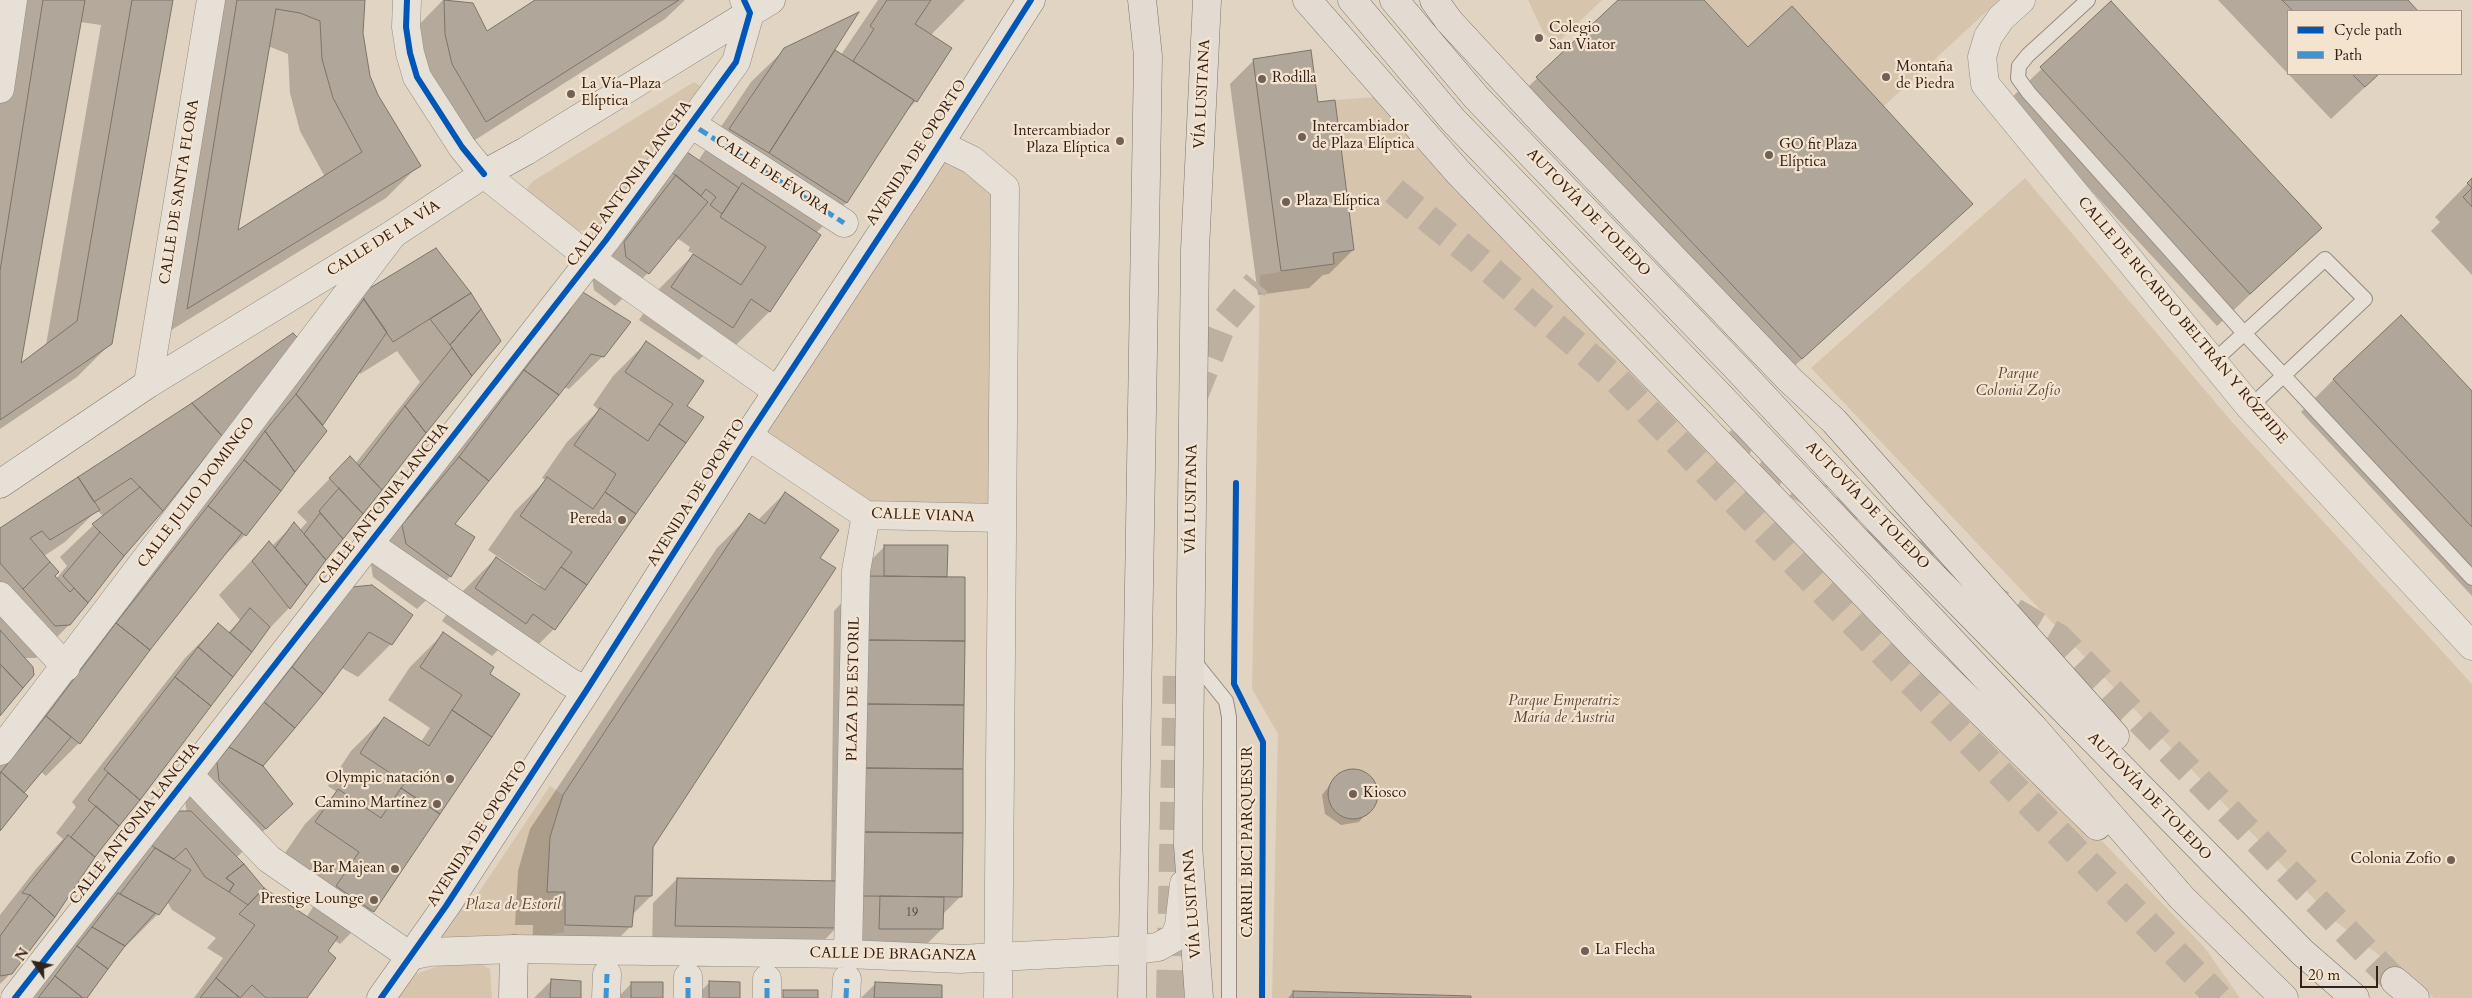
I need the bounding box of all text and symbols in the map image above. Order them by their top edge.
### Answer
legend [2287,10,2462,75]
place label: Colegio San Viator [1549,20,1616,55]
text: Cycle path [2334,20,2402,40]
marker: Colegio San Viator [1533,32,1545,44]
street label: VÍA LUSITANA [1191,39,1215,149]
text: Path [2334,45,2362,65]
place label: Montaña de Piedra [1896,59,1955,94]
place label: Rodilla [1272,70,1317,88]
marker: Montaña de Piedra [1880,71,1892,83]
marker: Rodilla [1256,73,1268,85]
place label: La Vía-Plaza Elíptica [581,76,661,111]
street label: AVENIDA DE OPORTO [863,77,971,229]
marker: La Vía-Plaza Elíptica [565,88,577,100]
street label: CALLE ANTONIA LANCHA [564,97,696,271]
street label: CALLE DE SANTA FLORA [156,98,204,286]
place label: Intercambiador de Plaza Elíptica [1312,119,1415,154]
place label: Intercambiador Plaza Elíptica [1013,123,1110,158]
marker: Intercambiador de Plaza Elíptica [1296,131,1308,143]
street label: CALLE DE ÉVORA [711,132,833,220]
marker: Intercambiador Plaza Elíptica [1114,135,1126,147]
place label: GO fit Plaza Elíptica [1779,137,1857,172]
street label: AUTOVÍA DE TOLEDO [1522,145,1654,281]
marker: GO fit Plaza Elíptica [1763,149,1775,161]
place label: Plaza Elíptica [1296,193,1380,211]
street label: CALLE DE RICARDO BELTRÁN Y RÓZPIDE [2073,194,2291,448]
marker: Plaza Elíptica [1280,196,1292,208]
street label: CALLE DE LA VÍA [324,197,444,281]
park label: Parque Colonia Zofío [1976,366,2060,401]
street label: CALLE JULIO DOMINGO [134,414,260,572]
street label: AVENIDA DE OPORTO [644,416,750,570]
street label: CALLE ANTONIA LANCHA [315,419,453,589]
street label: AUTOVÍA DE TOLEDO [1801,438,1933,574]
street label: VÍA LUSITANA [1182,444,1202,554]
street label: CALLE VIANA [871,505,975,527]
place label: Pereda [570,511,612,529]
marker: Pereda [616,514,628,526]
street label: PLAZA DE ESTORIL [844,616,864,762]
park label: Parque Emperatriz María de Austria [1508,693,1620,728]
street label: AUTOVÍA DE TOLEDO [2083,729,2215,865]
street label: CALLE ANTONIA LANCHA [66,739,204,909]
street label: CARRIL BICI PARQUESUR [1240,746,1258,938]
street label: AVENIDA DE OPORTO [424,758,532,910]
place label: Olympic natación [326,770,440,788]
marker: Olympic natación [444,773,456,785]
place label: Kiosco [1363,785,1406,803]
marker: Kiosco [1347,788,1359,800]
place label: Camino Martínez [314,795,427,813]
marker: Camino Martínez [431,798,443,810]
street label: VÍA LUSITANA [1180,849,1206,959]
place label: Colonia Zofío [2351,851,2441,869]
marker: Colonia Zofío [2445,854,2457,866]
place label: Bar Majean [312,860,385,878]
marker: Bar Majean [389,863,401,875]
place label: Prestige Lounge [260,891,364,909]
marker: Prestige Lounge [368,894,380,906]
park label: Plaza de Estoril [465,897,561,915]
house number: 19 [906,906,918,920]
north arrow [10,938,60,988]
place label: La Flecha [1595,942,1655,960]
text: N [11,944,33,965]
street label: CALLE DE BRAGANZA [809,945,977,965]
marker: La Flecha [1579,945,1591,957]
scale bar [2302,956,2380,988]
text: 20 m [2308,965,2340,985]

